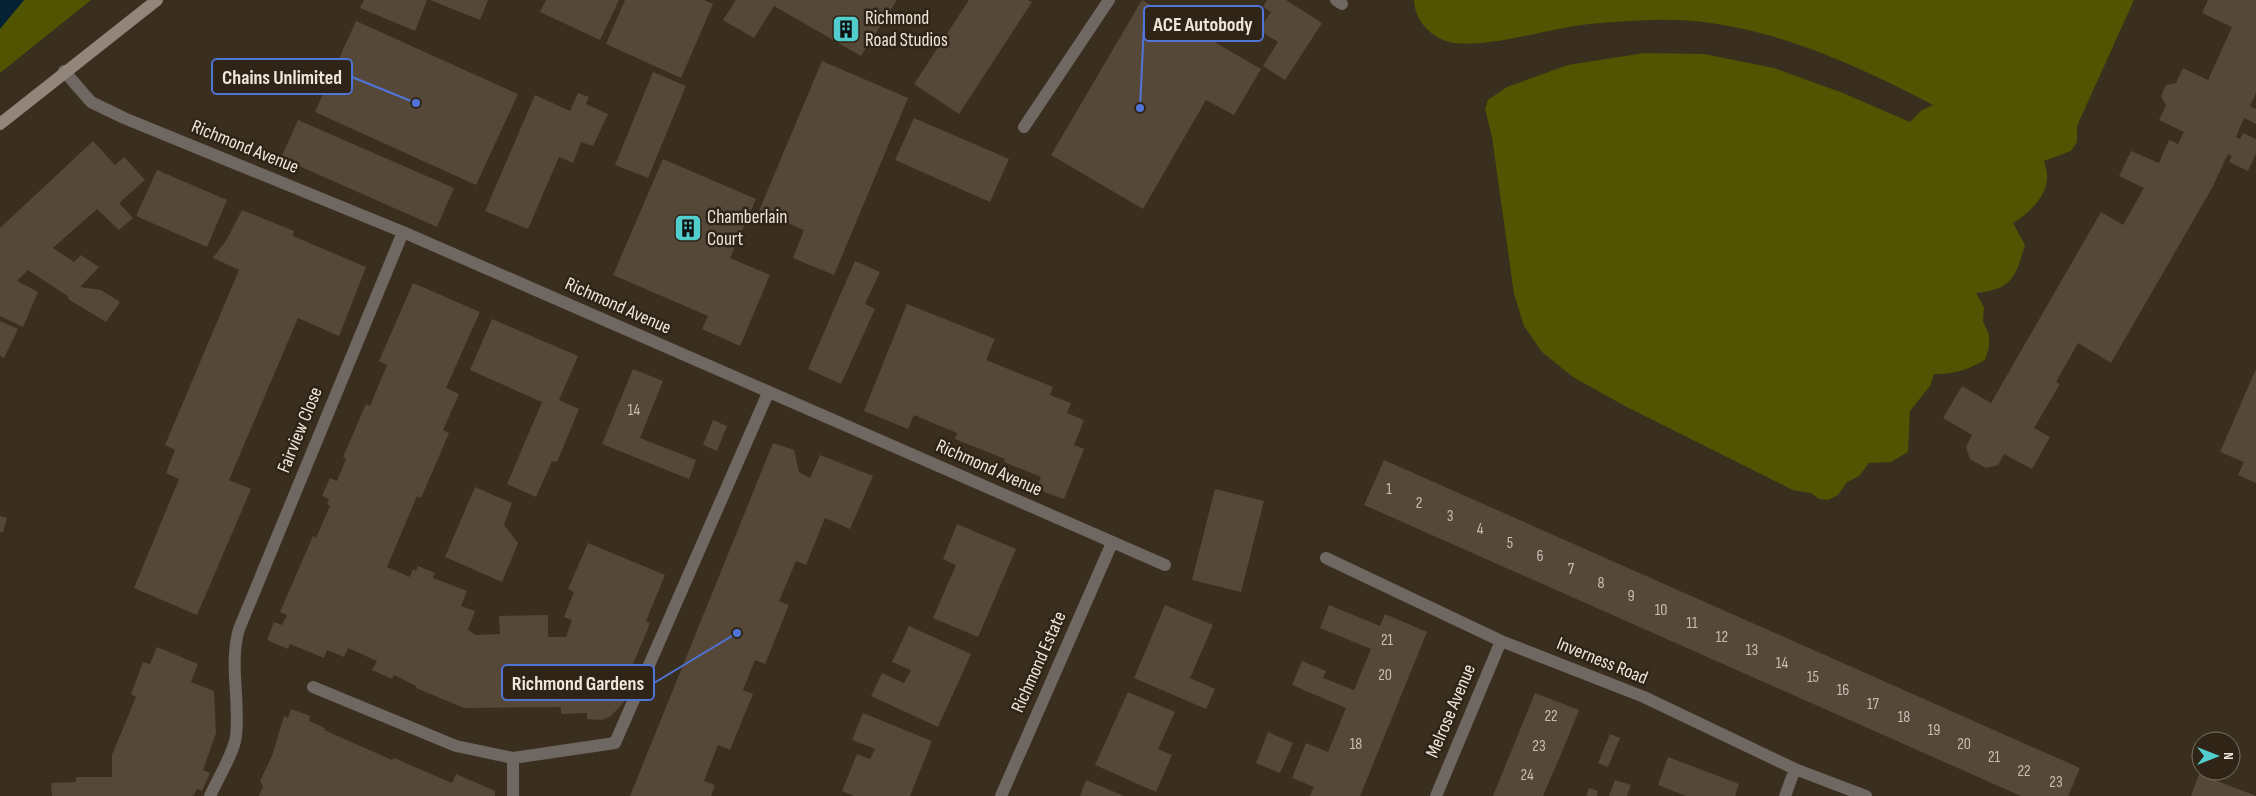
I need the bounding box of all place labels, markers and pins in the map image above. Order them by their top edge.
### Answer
callout: ACE Autobody [1144,6,1263,41]
place label: Richmond Road Studios [865,7,948,52]
building icon: Richmond Road Studios [831,14,861,44]
callout: Chains Unlimited [212,59,352,94]
place label: Chamberlain Court [707,206,787,251]
building icon: Chamberlain Court [673,213,703,243]
callout: Richmond Gardens [502,665,654,700]

